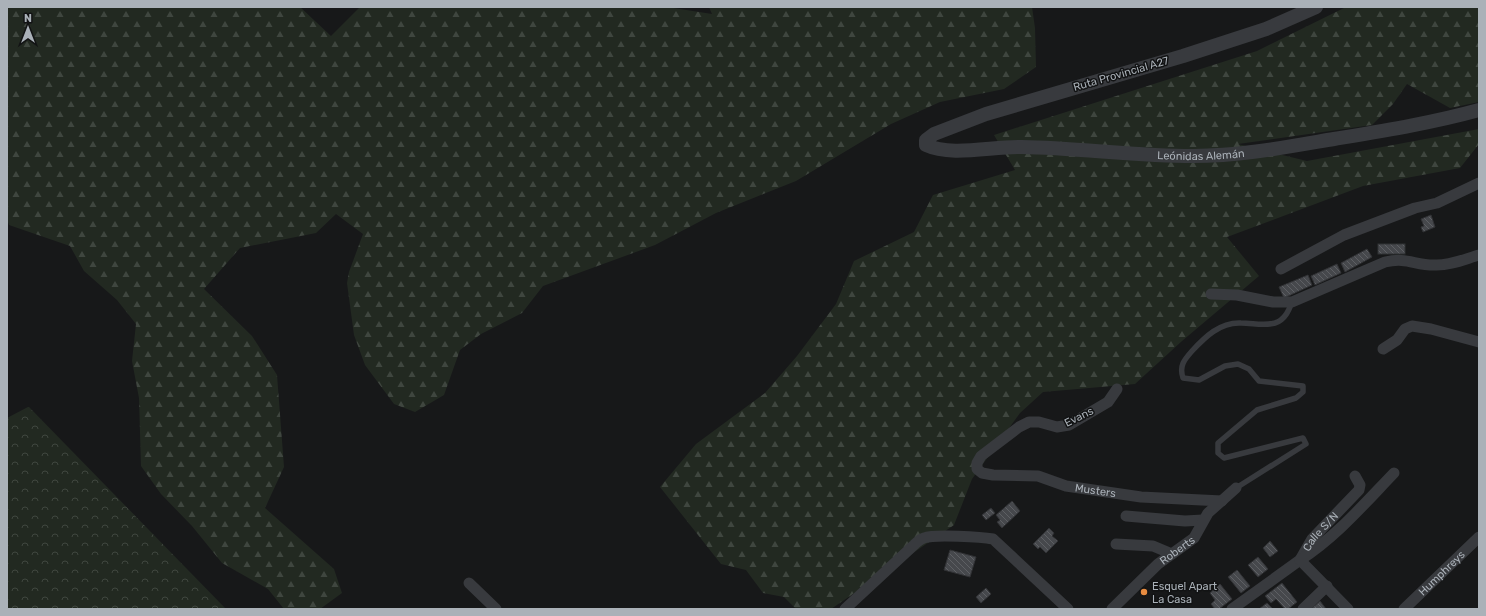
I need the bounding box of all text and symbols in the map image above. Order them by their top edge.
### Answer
north arrow [8,8,48,48]
text: N [24,12,32,25]
street label: Ruta Provincial A27 [1072,54,1171,94]
street label: Leónidas Alemán [1157,146,1245,163]
street label: Evans [1062,404,1096,430]
street label: Musters [1074,481,1117,500]
street label: Calle S/N [1300,509,1341,553]
street label: Roberts [1157,533,1198,567]
street label: Humphreys [1416,548,1468,598]
place label: Esquel Apart La Casa [1152,580,1218,606]
marker: Esquel Apart La Casa [1139,587,1149,597]

